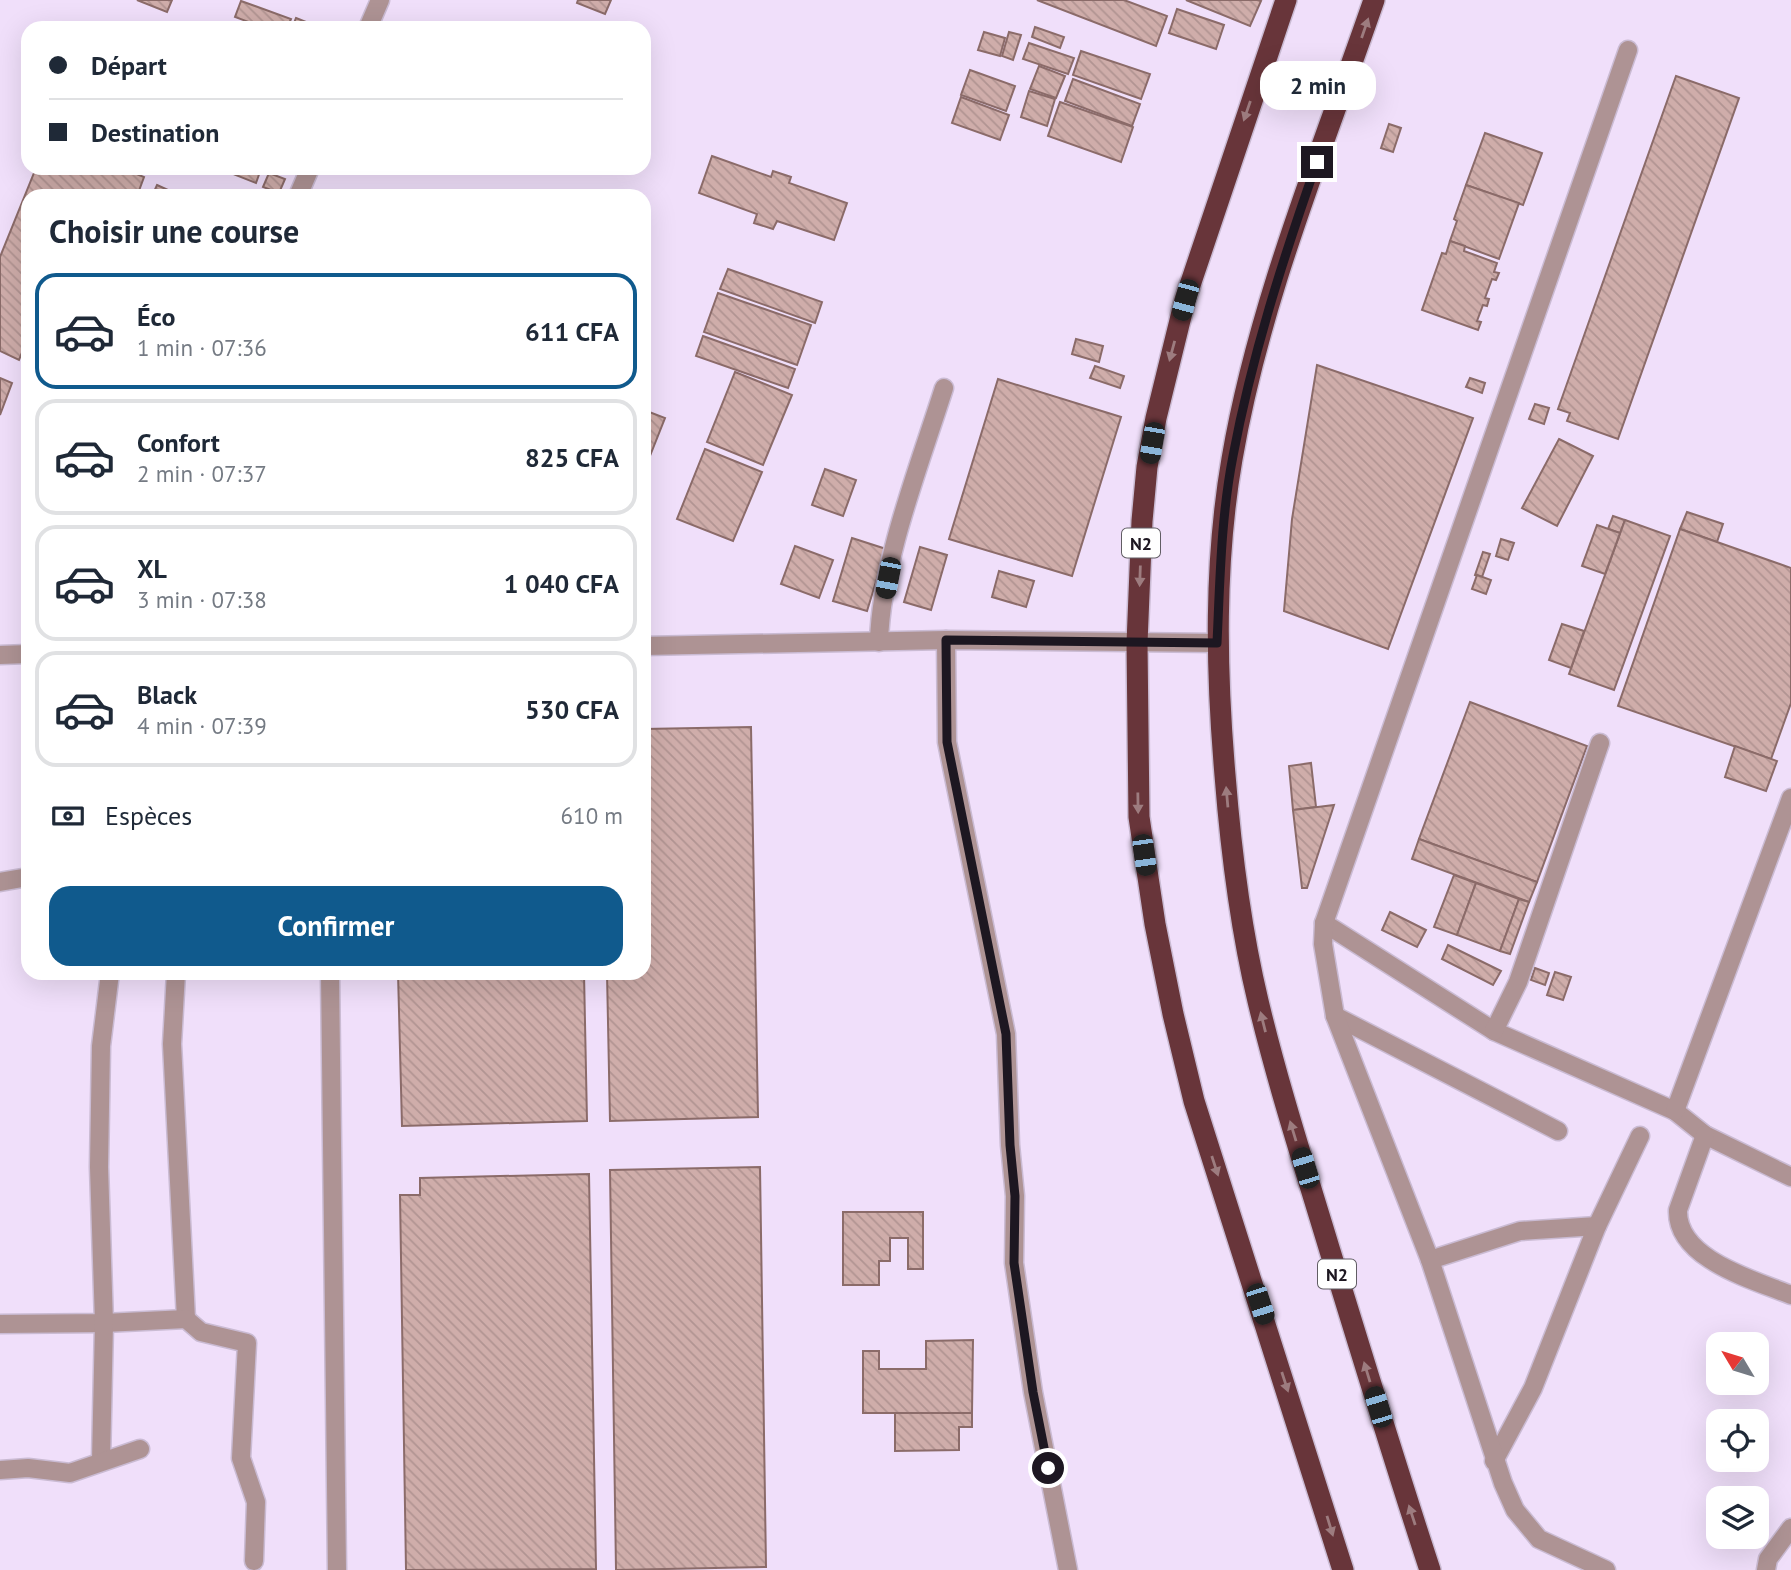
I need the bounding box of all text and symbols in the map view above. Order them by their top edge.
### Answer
one-way arrow [1359,17,1370,38]
text: Départ [91,49,167,82]
callout: 2 min [1259,60,1375,110]
text: 2 min [1290,71,1346,100]
one-way arrow [1241,100,1252,121]
text: Destination [91,116,219,149]
route end [1301,146,1333,178]
text: Choisir une course [49,210,299,252]
car [1170,277,1201,323]
icon: car [53,300,116,363]
text: Éco [137,300,175,333]
text: 611 CFA [525,315,619,348]
text: 1 min · 07:36 [137,333,267,362]
one-way arrow [1166,341,1176,362]
car [1139,420,1166,466]
icon: car [53,426,116,489]
text: Confort [137,426,220,459]
text: 825 CFA [525,441,619,474]
text: 2 min · 07:37 [137,459,267,488]
road number: N2 [1122,528,1160,558]
icon: car [53,552,116,615]
text: XL [137,552,167,585]
car [874,555,903,601]
one-way arrow [1134,565,1145,587]
text: 1 040 CFA [504,567,619,600]
text: 3 min · 07:38 [137,585,267,614]
icon: car [53,678,116,741]
text: Black [137,678,197,711]
text: 530 CFA [525,693,619,726]
text: 4 min · 07:39 [137,711,267,740]
one-way arrow [1221,786,1232,808]
one-way arrow [1133,792,1144,814]
icon: cash [49,797,87,835]
text: Espèces [105,799,192,832]
text: 610 m [561,801,623,830]
car [1131,833,1158,877]
button: Confirmer [49,886,623,966]
one-way arrow [1257,1011,1268,1033]
one-way arrow [1288,1120,1298,1141]
car [1289,1145,1322,1191]
one-way arrow [1210,1155,1221,1176]
road number: N2 [1318,1260,1356,1288]
car [1244,1281,1277,1327]
north arrow [1706,1332,1769,1395]
map controls [1706,1332,1769,1549]
one-way arrow [1362,1361,1372,1382]
one-way arrow [1280,1372,1290,1393]
car [1362,1384,1395,1430]
button: locate [1706,1409,1769,1472]
route start [1032,1452,1064,1484]
button: layers [1706,1486,1769,1549]
one-way arrow [1406,1505,1417,1526]
one-way arrow [1325,1516,1335,1537]

